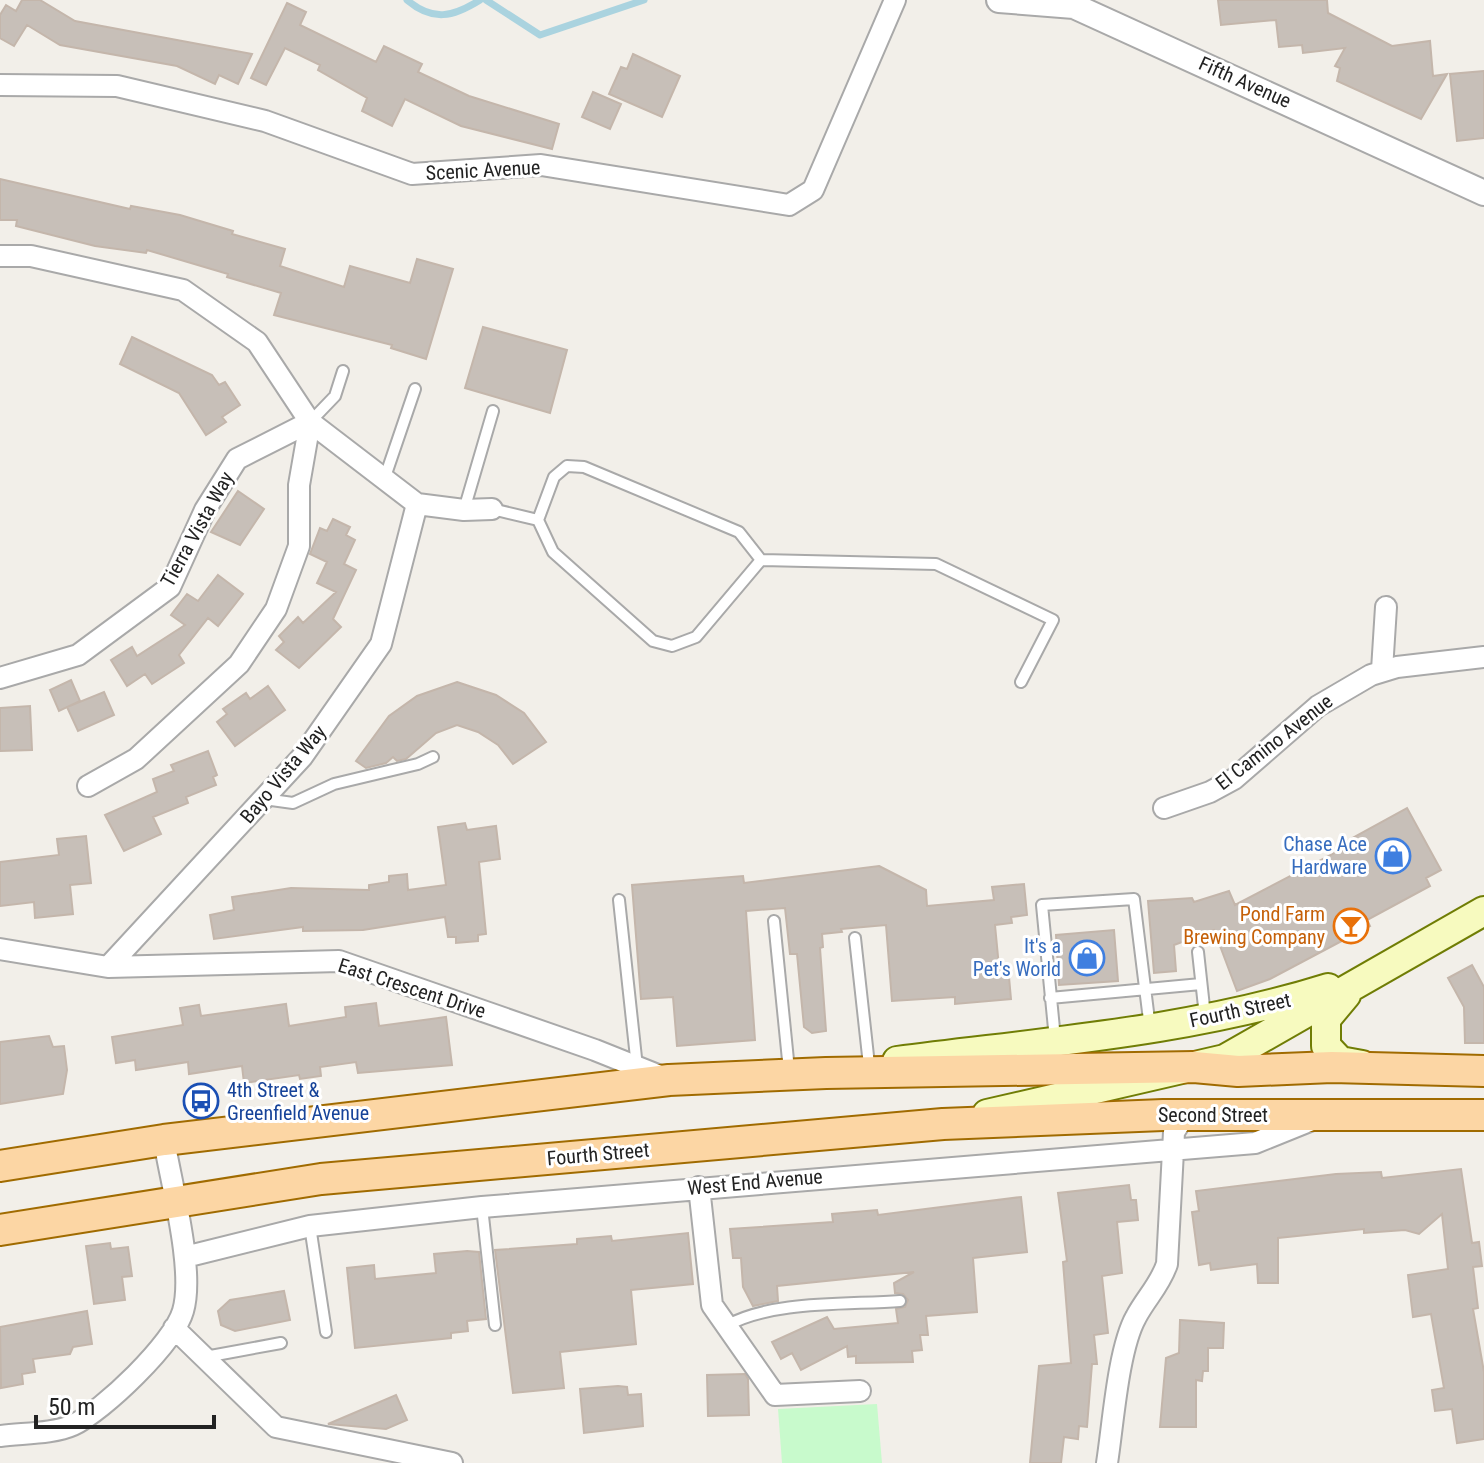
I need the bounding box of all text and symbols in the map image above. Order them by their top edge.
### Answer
street label: Fifth Avenue [1195,51,1295,113]
street label: Scenic Avenue [425,155,541,185]
street label: Tierra Vista Way [155,467,239,591]
street label: El Camino Avenue [1211,689,1337,795]
street label: Bayo Vista Way [235,720,331,828]
place label: Chase Ace Hardware [1283,832,1367,879]
shop icon: Chase Ace Hardware [1374,837,1412,875]
place label: Pond Farm Brewing Company [1183,902,1325,949]
bar icon: Pond Farm Brewing Company [1332,907,1370,945]
place label: It's a Pet's World [973,934,1061,981]
shop icon: It's a Pet's World [1068,939,1106,977]
street label: East Crescent Drive [335,953,489,1023]
street label: Fourth Street [1187,988,1293,1032]
place label: 4th Street & Greenfield Avenue [227,1078,369,1125]
bus stop icon: 4th Street & Greenfield Avenue [182,1082,220,1120]
street label: Second Street [1158,1103,1268,1127]
street label: Fourth Street [546,1138,650,1170]
street label: West End Avenue [686,1164,824,1200]
scale bar [36,1379,214,1429]
text: 50 m [48,1393,95,1421]

